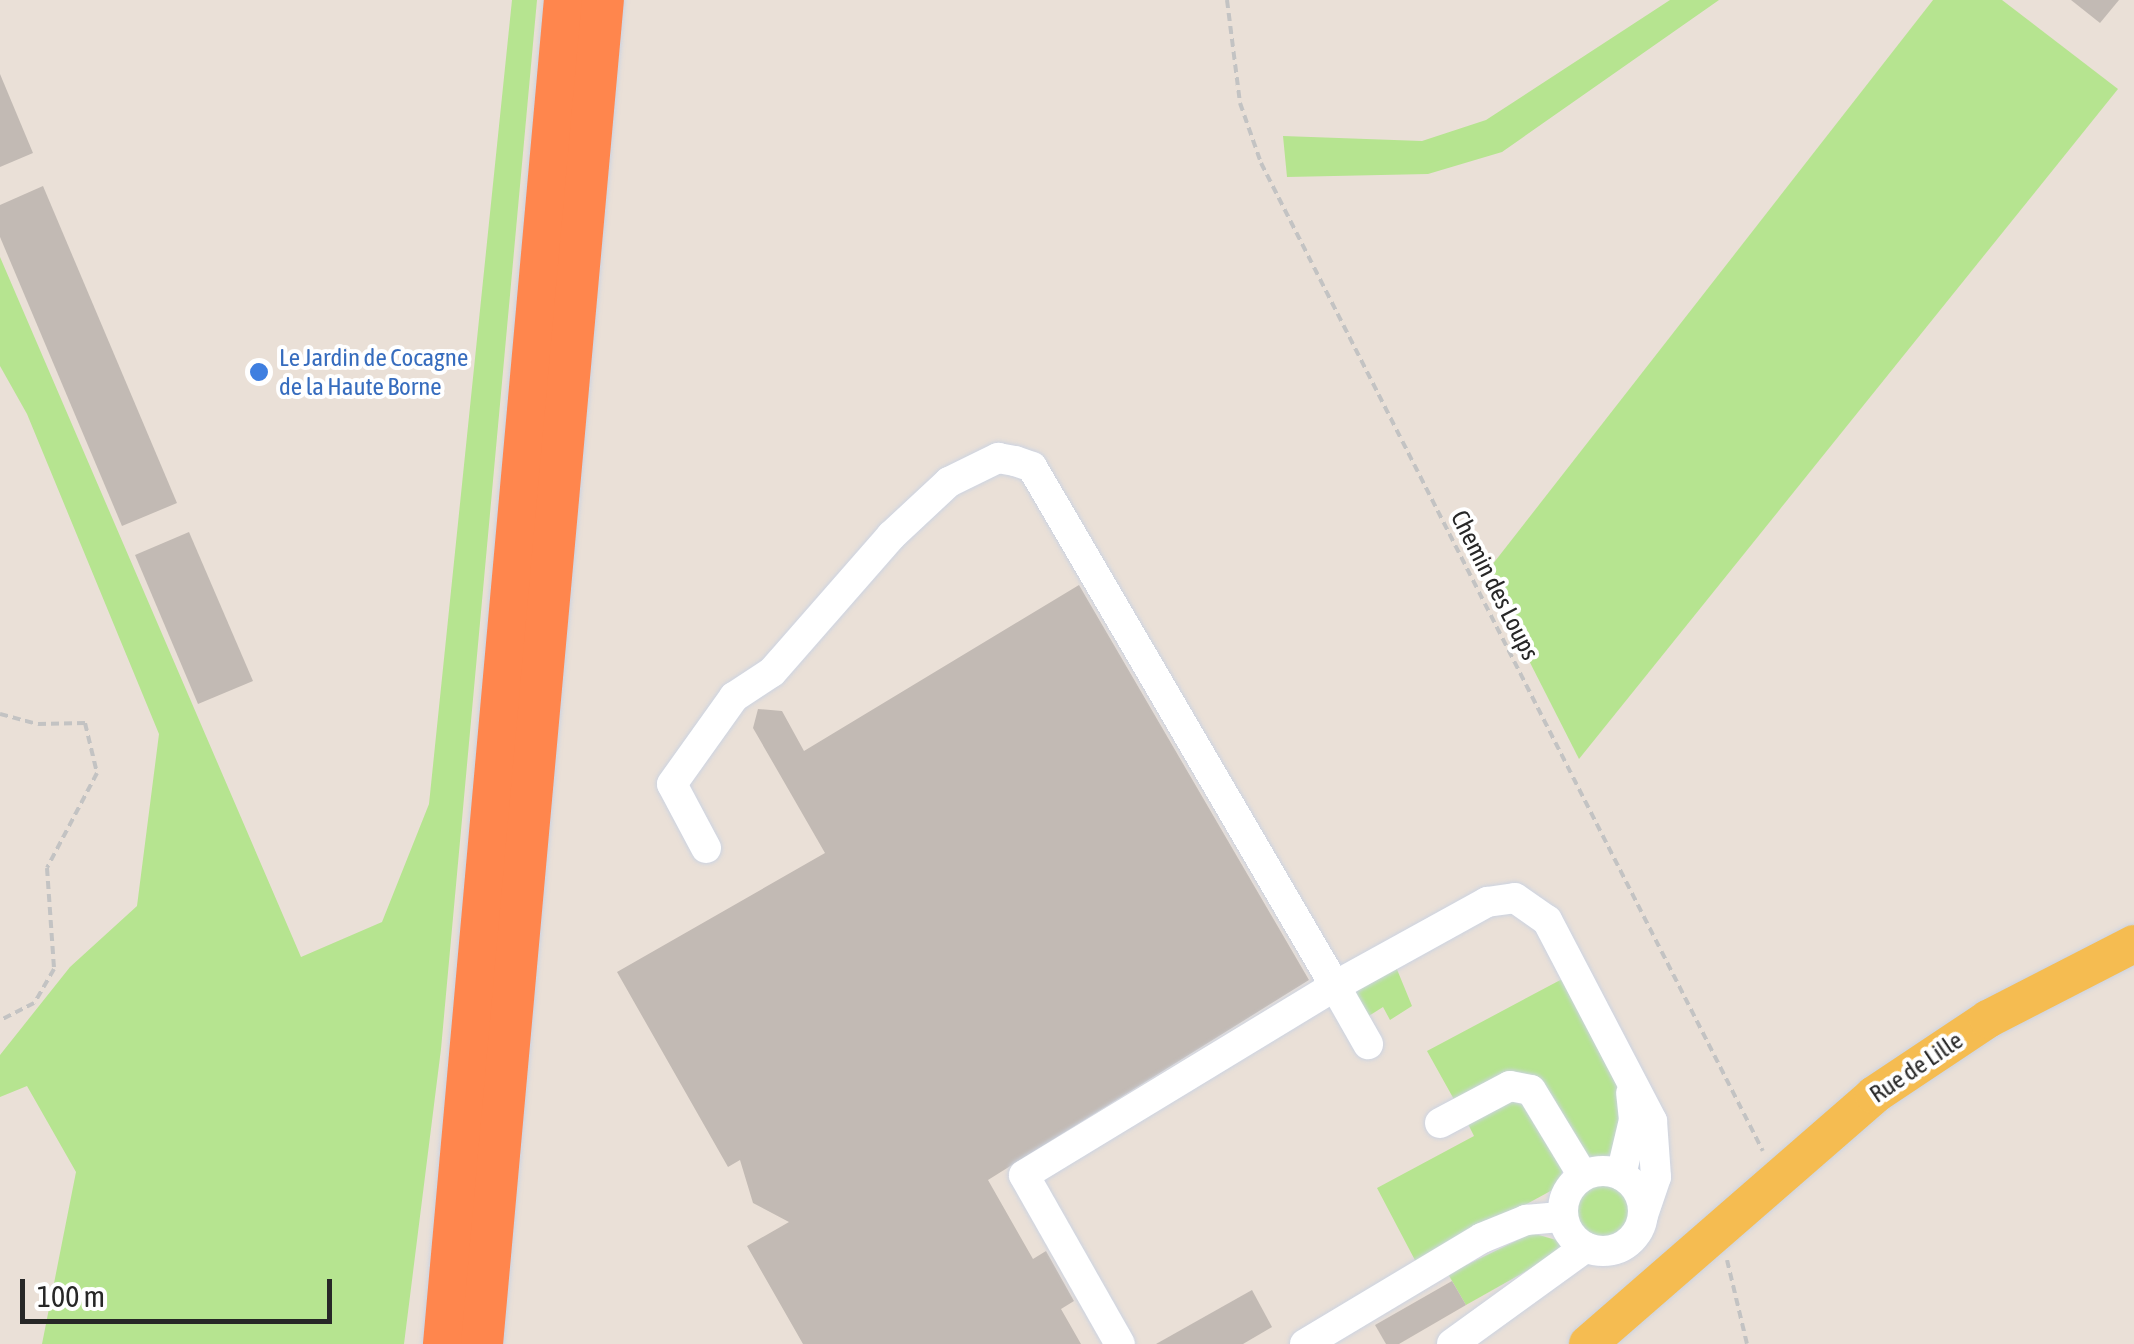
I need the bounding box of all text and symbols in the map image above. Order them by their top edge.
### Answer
place label: Le Jardin de Cocagne de la Haute Borne [279,343,468,402]
marker: Le Jardin de Cocagne de la Haute Borne [248,361,270,383]
street label: Chemin des Loups [1444,505,1546,665]
street label: Rue de Lille [1864,1025,1968,1109]
scale bar [25,1259,338,1321]
text: 100 m [37,1279,105,1313]

